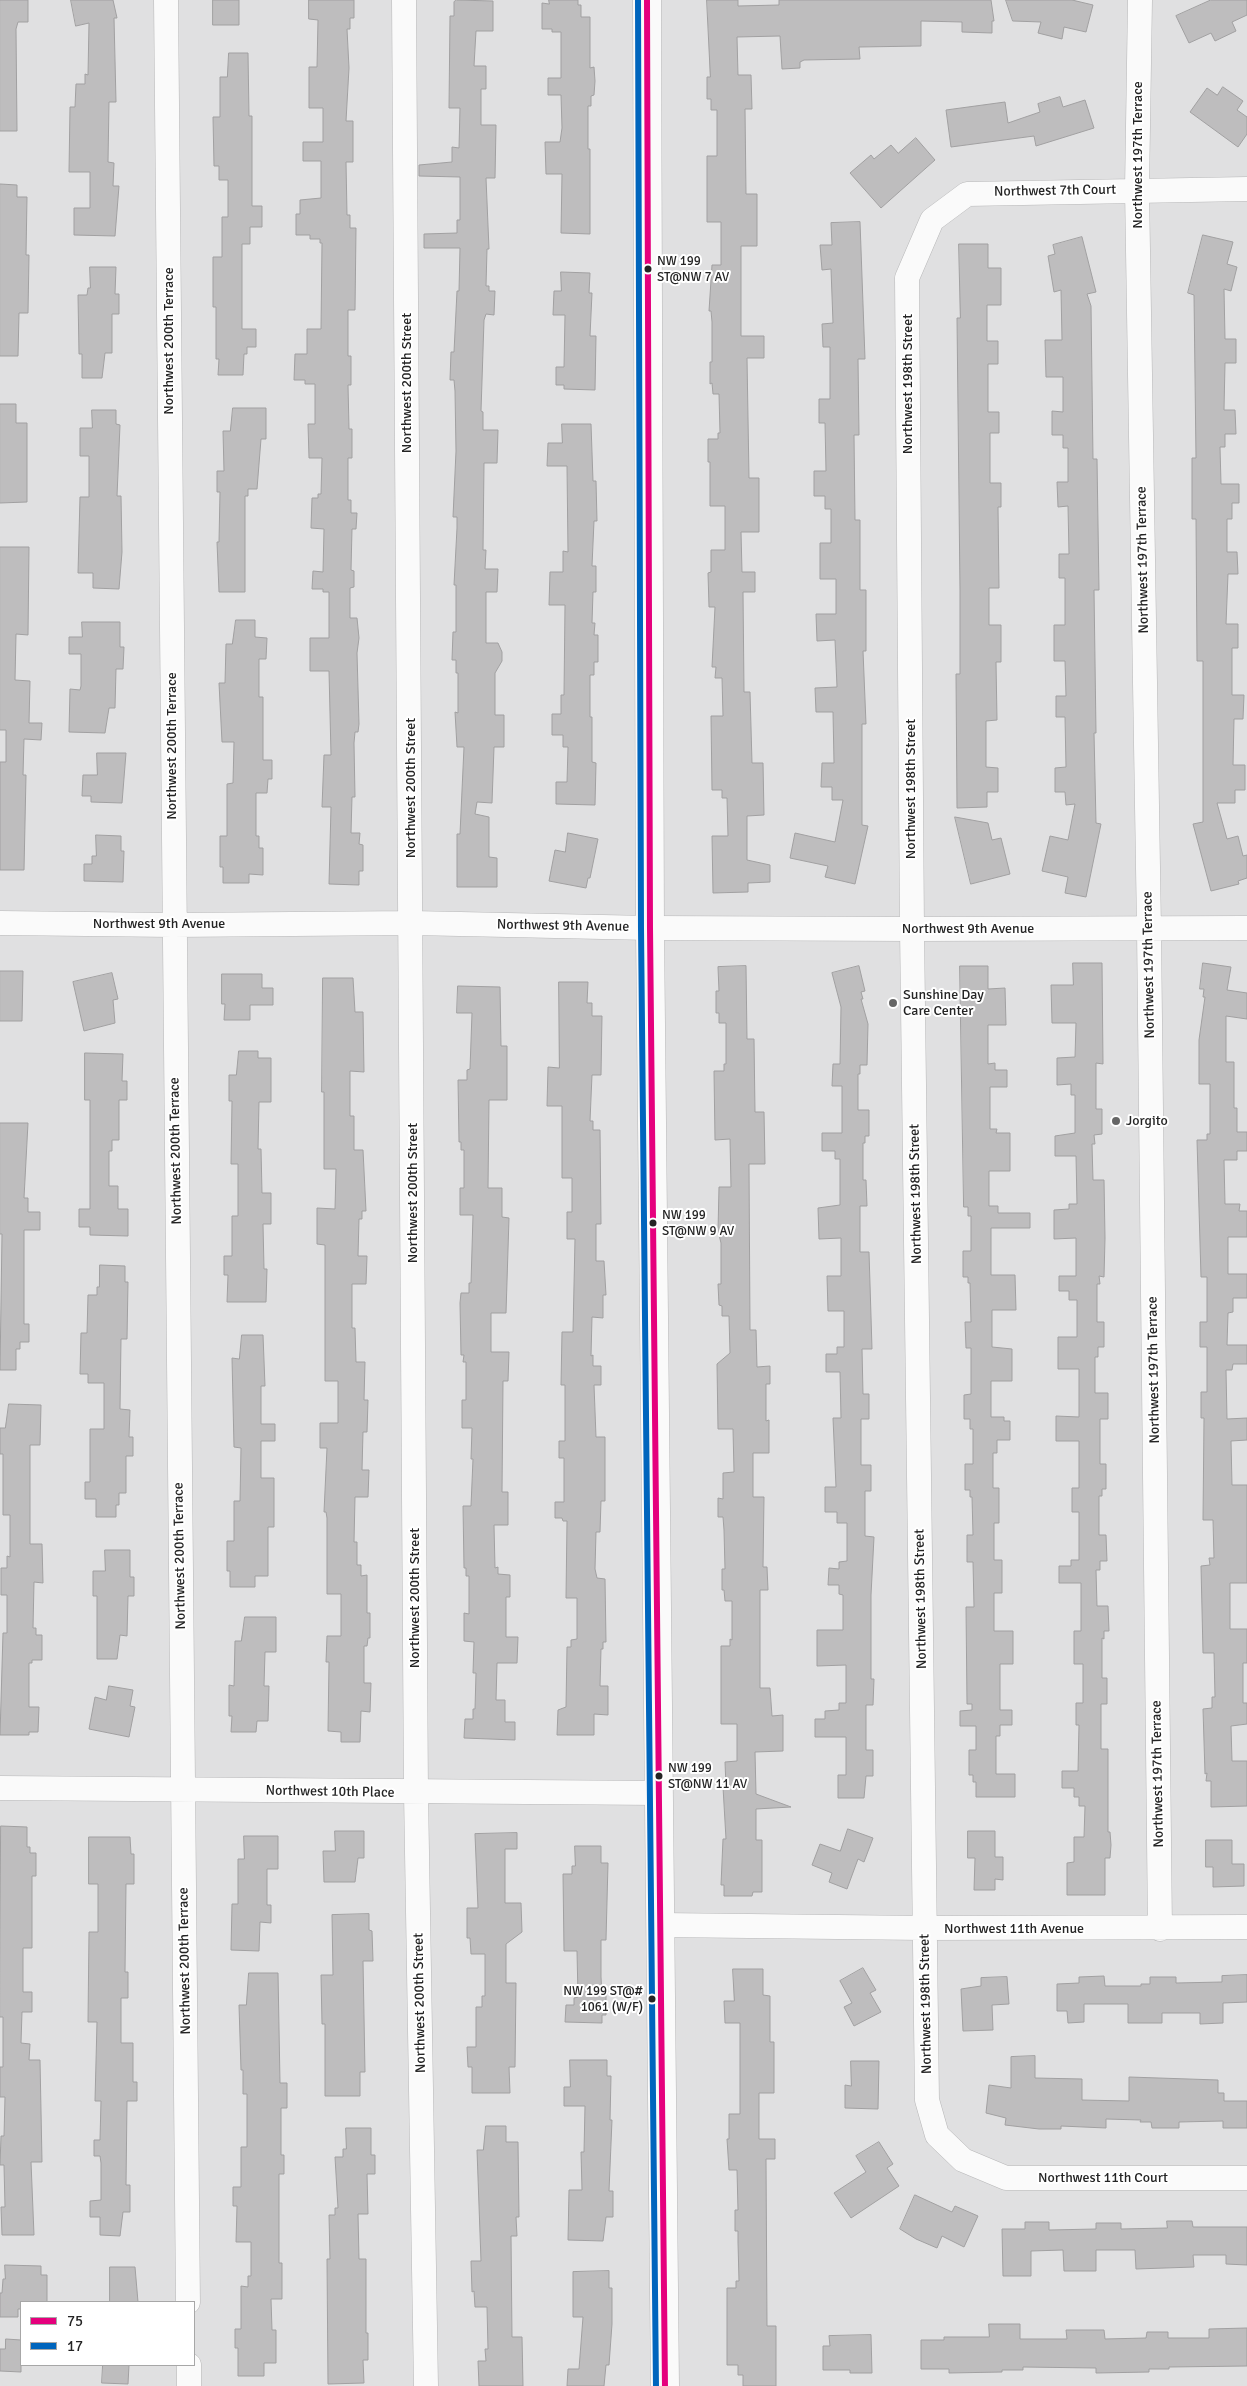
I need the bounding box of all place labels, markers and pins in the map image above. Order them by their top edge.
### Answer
place label: NW 199 ST@NW 7 AV [657,254,729,285]
marker: NW 199 ST@NW 7 AV [643,264,653,274]
place label: Sunshine Day Care Center [903,987,984,1020]
marker: Sunshine Day Care Center [887,997,899,1009]
place label: Jorgito [1126,1113,1168,1129]
marker: Jorgito [1110,1115,1122,1127]
place label: NW 199 ST@NW 9 AV [662,1208,734,1239]
marker: NW 199 ST@NW 9 AV [648,1218,658,1228]
place label: NW 199 ST@NW 11 AV [668,1761,747,1792]
marker: NW 199 ST@NW 11 AV [654,1771,664,1781]
place label: NW 199 ST@# 1061 (W/F) [563,1984,643,2015]
marker: NW 199 ST@# 1061 (W/F) [647,1994,657,2004]

